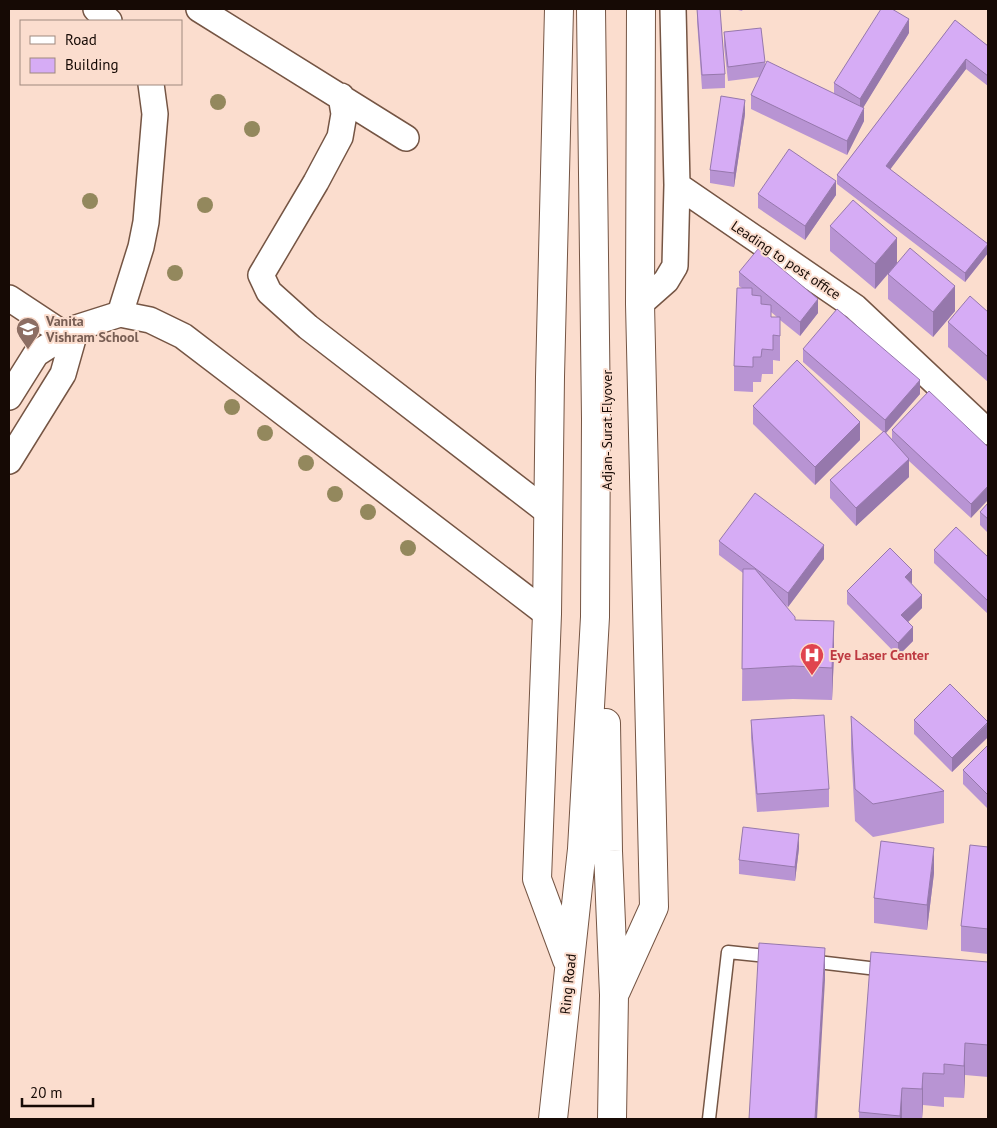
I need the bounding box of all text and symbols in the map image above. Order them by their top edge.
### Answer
legend [20,20,182,85]
text: Road [65,30,97,49]
text: Building [65,55,119,74]
street label: Leading to post office [728,217,844,303]
place label: Vanita Vishram School [45,312,140,346]
school or university icon: Vanita Vishram School [15,316,41,350]
street label: Adjan- Surat Flyover [598,370,616,490]
hospital icon: Eye Laser Center [799,642,825,676]
place label: Eye Laser Center [830,646,929,664]
street label: Ring Road [556,953,580,1015]
scale bar [22,1076,94,1108]
text: 20 m [30,1083,63,1102]

